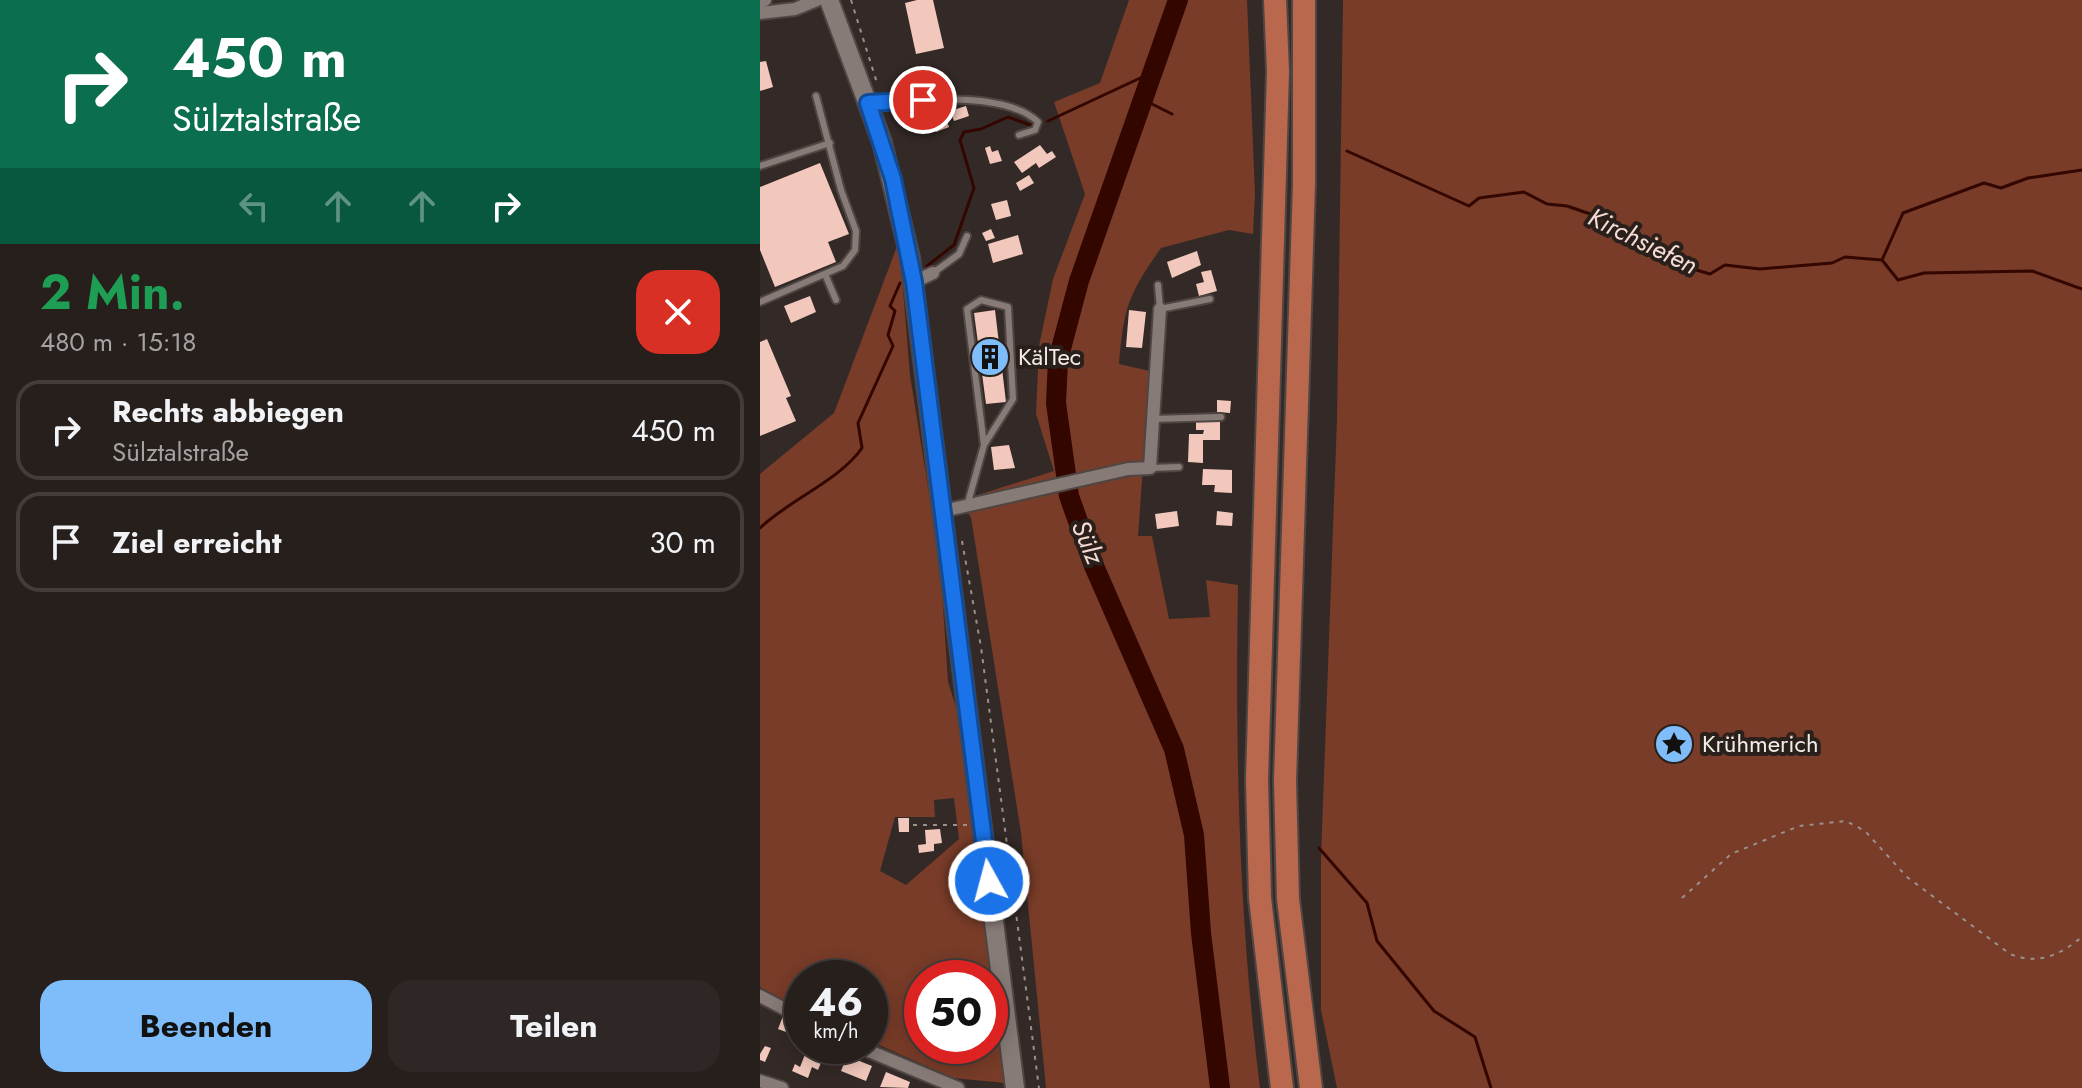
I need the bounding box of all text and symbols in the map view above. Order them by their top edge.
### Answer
text: 450 m [172,17,347,98]
icon: right [40,32,144,136]
pin [889,66,957,134]
icon: arrive [901,78,945,122]
text: Sülztalstraße [172,92,361,144]
icon: left [232,184,276,228]
icon: ahead [316,184,360,228]
icon: ahead [400,184,444,228]
icon: right [484,184,528,228]
water label: Kirchsiefen [1582,198,1704,284]
text: 2 Min. [40,258,185,327]
button: close [636,270,720,354]
text: 480 m · 15:18 [40,323,197,361]
building icon: KälTec [969,336,1011,378]
place label: KälTec [1018,339,1081,374]
text: Rechts abbiegen [112,390,344,433]
icon: right [44,408,88,452]
text: 450 m [631,409,716,452]
text: Sülztalstraße [112,433,249,471]
water label: Sülz [1062,514,1115,571]
icon: arrive [44,520,88,564]
text: Ziel erreicht [112,521,281,564]
text: 30 m [649,521,716,564]
place icon: Krühmerich [1653,723,1695,765]
place label: Krühmerich [1702,726,1819,761]
position arrow [947,839,1031,923]
speed limit sign: 50 [904,960,1008,1064]
text: 46 [809,973,863,1031]
button: Beenden [40,980,372,1072]
button: Teilen [388,980,720,1072]
text: km/h [813,1017,859,1046]

